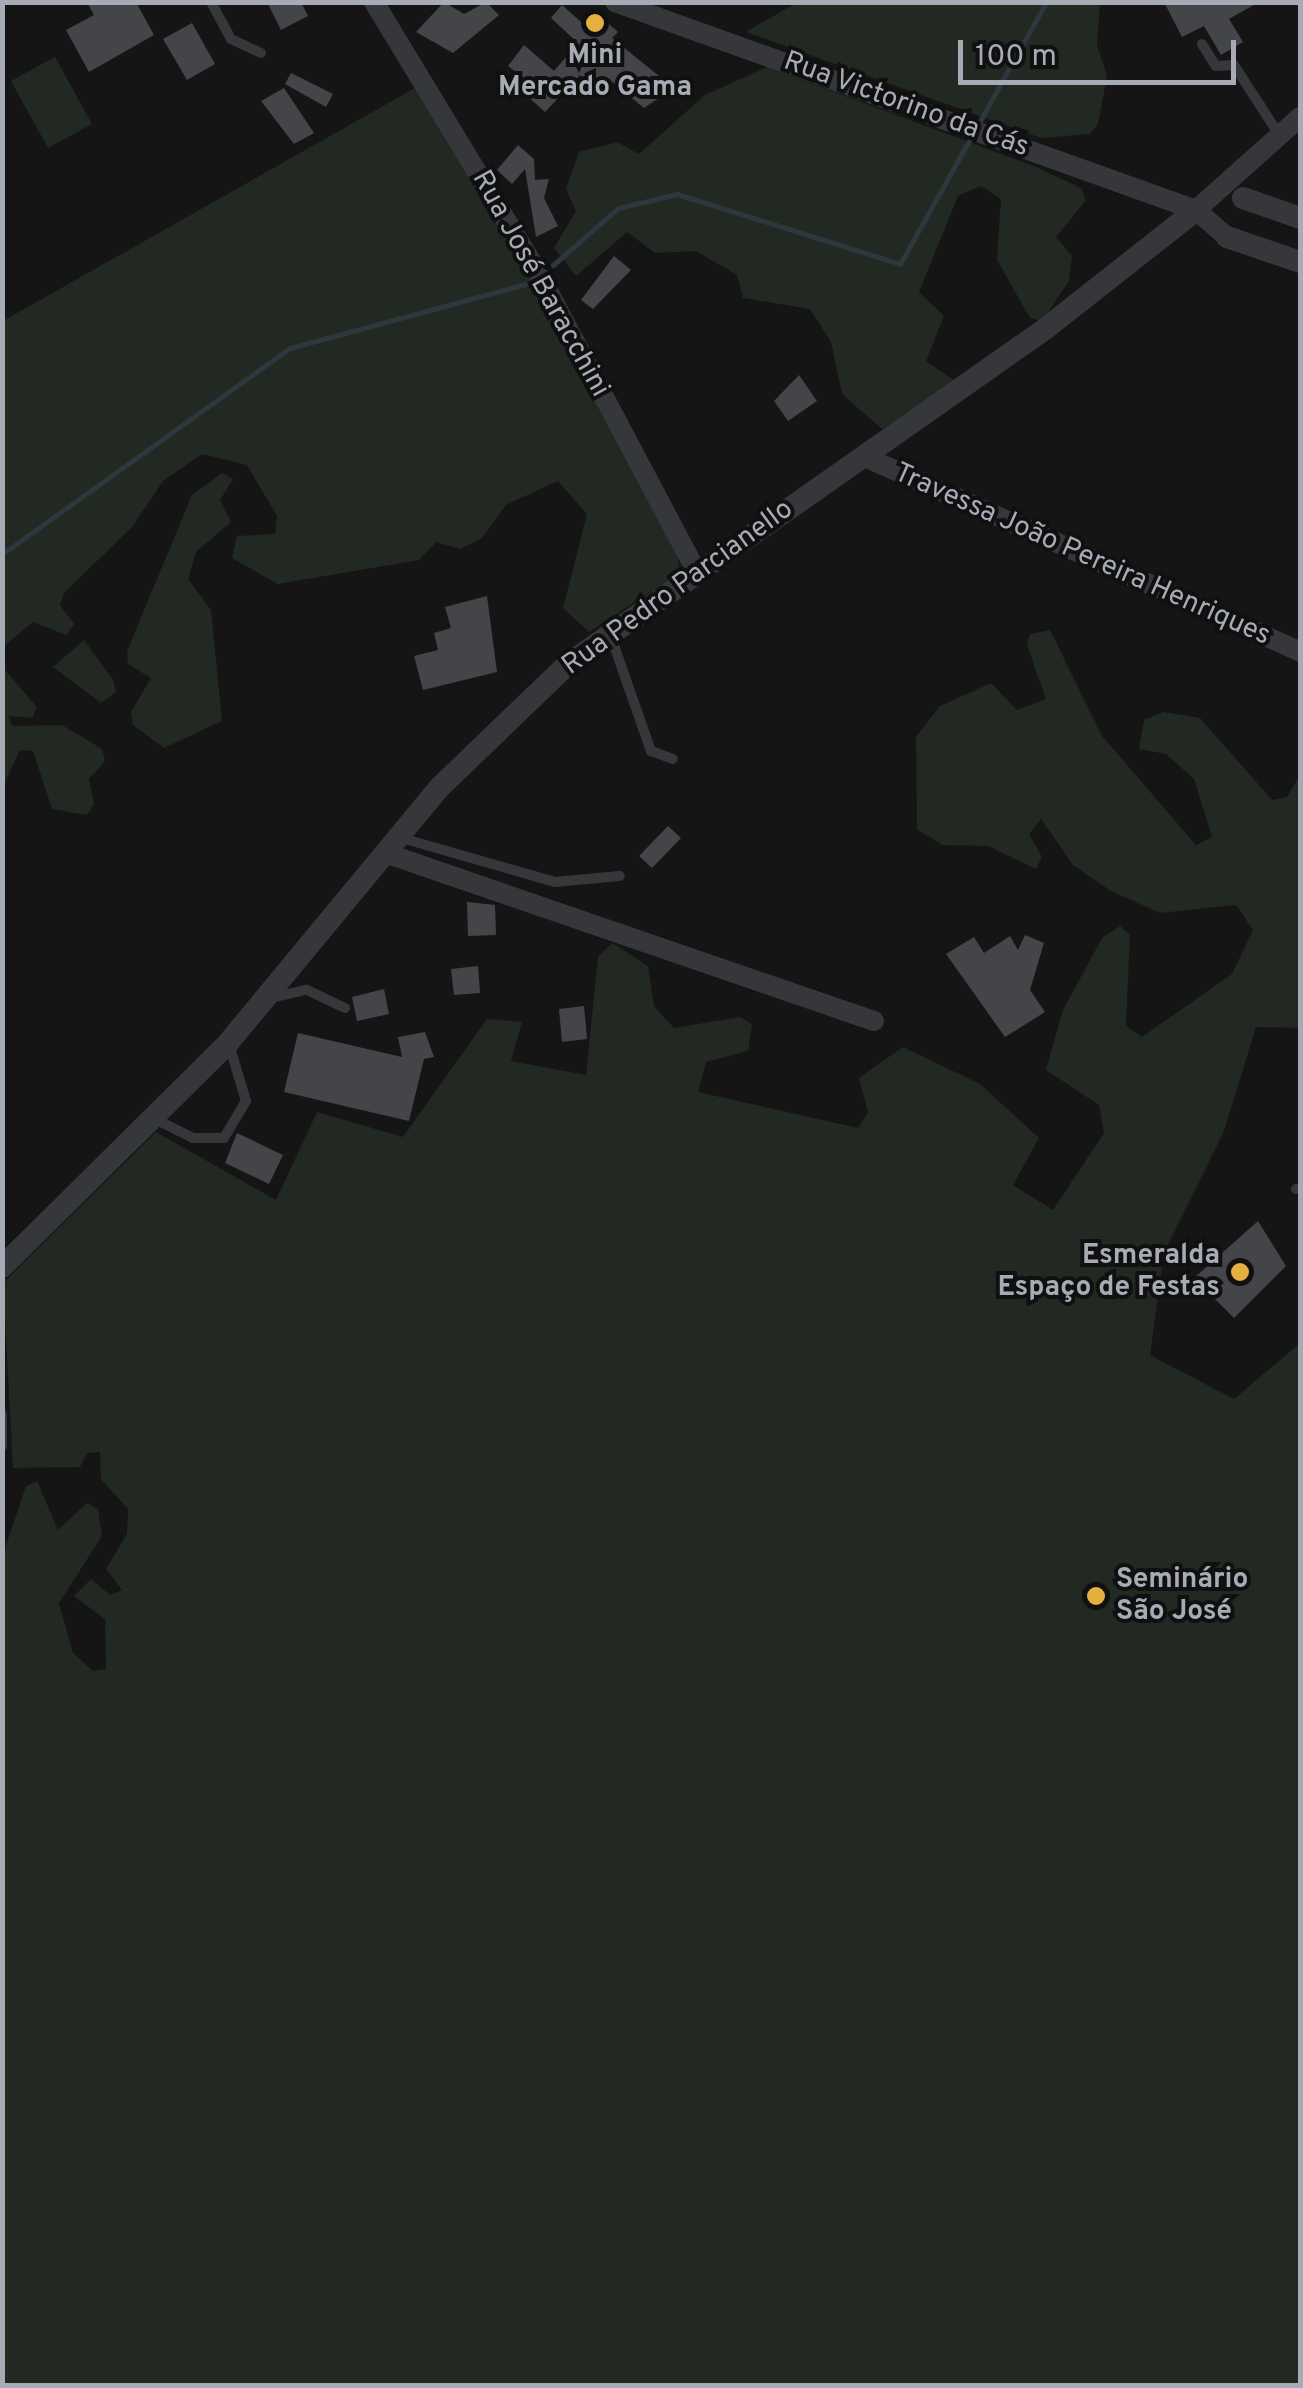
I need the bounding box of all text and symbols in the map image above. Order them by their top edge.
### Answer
marker: Mini Mercado Gama [584,12,606,34]
scale bar [963,20,1240,82]
place label: Mini Mercado Gama [498,39,692,105]
text: 100 m [975,39,1057,76]
street label: Rua Victorino da Cás [778,45,1034,165]
street label: Rua José Baracchini [464,165,616,403]
street label: Travessa João Pereira Henriques [889,457,1275,653]
street label: Rua Pedro Parcianello [556,493,800,683]
place label: Esmeralda Espaço de Festas [998,1239,1220,1305]
marker: Esmeralda Espaço de Festas [1229,1261,1251,1283]
place label: Seminário São José [1116,1563,1248,1629]
marker: Seminário São José [1085,1585,1107,1607]

